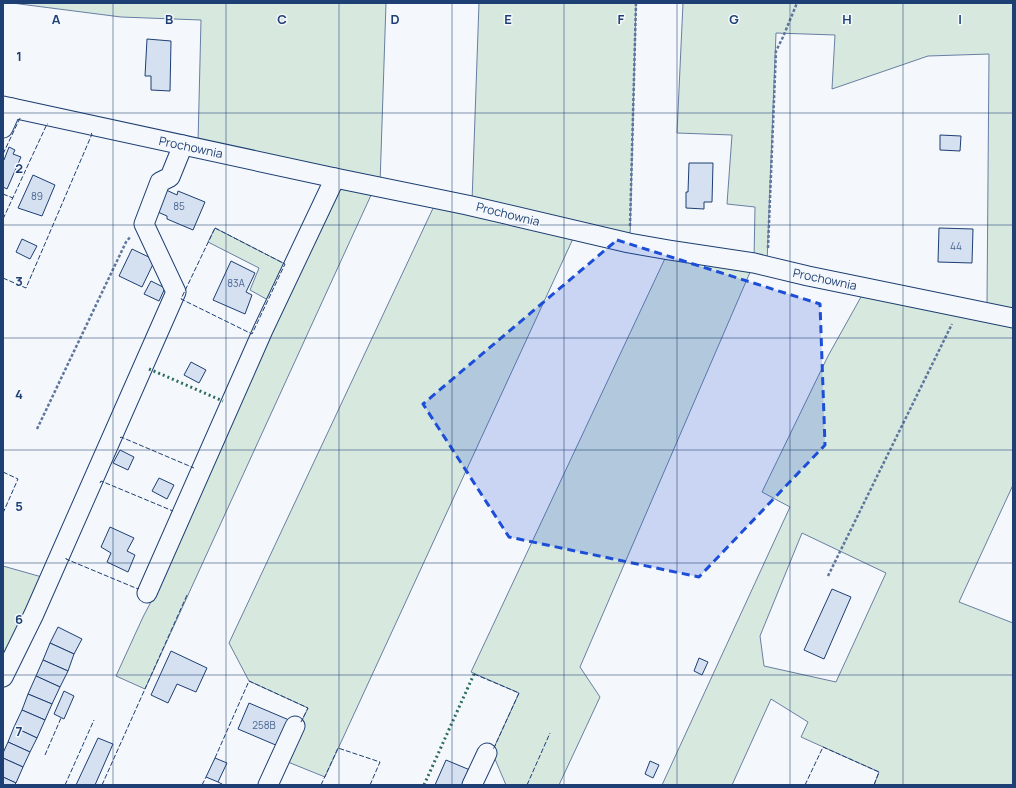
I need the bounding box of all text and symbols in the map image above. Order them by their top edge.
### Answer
text: A [52,10,61,28]
text: B [165,10,173,28]
text: C [277,10,287,28]
text: D [390,10,400,28]
text: E [504,10,512,28]
text: F [618,10,625,28]
text: G [729,10,739,28]
text: H [842,10,852,28]
text: I [958,10,962,28]
text: 1 [16,47,22,65]
street label: Prochownia [157,132,225,162]
text: 2 [15,159,23,177]
house number: 89 [31,189,43,203]
street label: Prochownia [474,198,542,230]
house number: 85 [173,199,185,213]
house number: 44 [950,239,962,253]
street label: Prochownia [791,264,859,294]
text: 3 [15,272,23,290]
house number: 83A [227,276,245,290]
text: 4 [15,385,23,403]
text: 5 [15,497,23,515]
text: 6 [15,610,23,628]
house number: 258B [252,718,276,732]
text: 7 [16,722,23,740]

